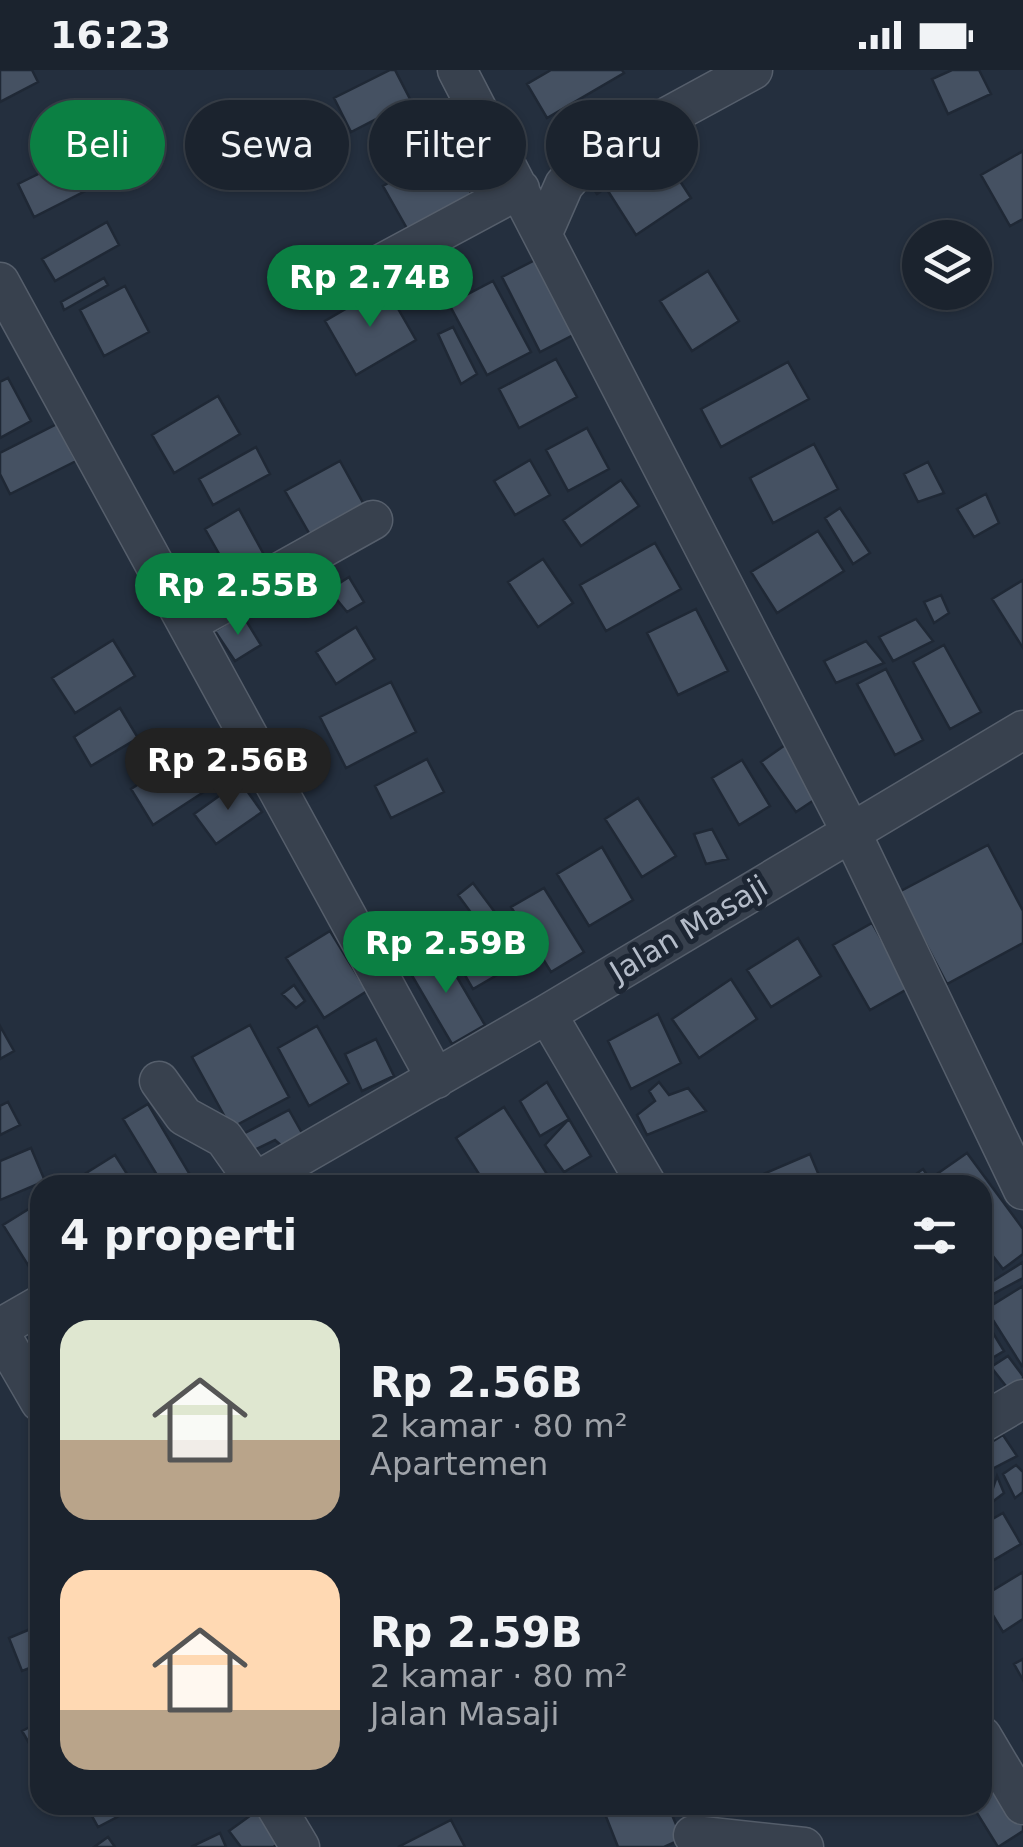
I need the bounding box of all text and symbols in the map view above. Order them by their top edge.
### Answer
text: 16:23 [50,13,171,57]
chip: Beli [30,100,165,190]
chip: Sewa [185,100,349,190]
chip: Filter [369,100,526,190]
chip: Baru [546,100,698,190]
map controls [902,220,992,310]
button: layers [902,220,992,310]
pin: Rp 2.74B [267,245,473,330]
text: Rp 2.74B [289,258,451,296]
pin: Rp 2.55B [135,553,341,638]
text: Rp 2.55B [157,566,319,604]
pin: Rp 2.56B [125,728,331,813]
text: Rp 2.56B [147,741,309,779]
street label: Jalan Masaji [602,868,774,990]
pin: Rp 2.59B [343,911,549,996]
text: Rp 2.59B [365,924,527,962]
icon: filters [907,1208,962,1263]
text: 4 properti [60,1211,297,1260]
text: Rp 2.56B [370,1358,583,1407]
icon: home [140,1360,260,1480]
text: 2 kamar · 80 m² [370,1407,627,1445]
text: Apartemen [370,1445,548,1483]
text: Rp 2.59B [370,1608,583,1657]
icon: home [140,1610,260,1730]
text: 2 kamar · 80 m² [370,1657,627,1695]
text: Jalan Masaji [370,1695,559,1733]

